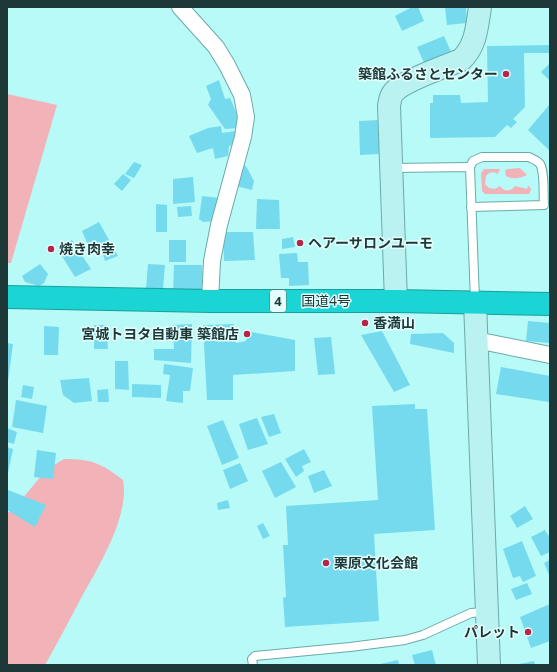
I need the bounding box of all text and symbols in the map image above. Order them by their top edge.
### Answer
place label: 築館ふるさとセンター [358,64,498,83]
marker: 築館ふるさとセンター [501,69,511,79]
place label: ヘアーサロンユーモ [308,233,433,252]
marker: ヘアーサロンユーモ [295,238,305,248]
place label: 焼き肉幸 [59,239,115,258]
marker: 焼き肉幸 [46,244,56,254]
road number: 4 [270,290,286,312]
street label: 国道4号 [301,291,351,310]
place label: 香満山 [373,313,415,332]
marker: 香満山 [360,318,370,328]
place label: 宮城トヨタ自動車 築館店 [81,324,239,343]
marker: 宮城トヨタ自動車 築館店 [242,329,252,339]
place label: 栗原文化会館 [334,553,418,572]
marker: 栗原文化会館 [321,558,331,568]
place label: パレット [464,622,520,641]
marker: パレット [523,627,533,637]

